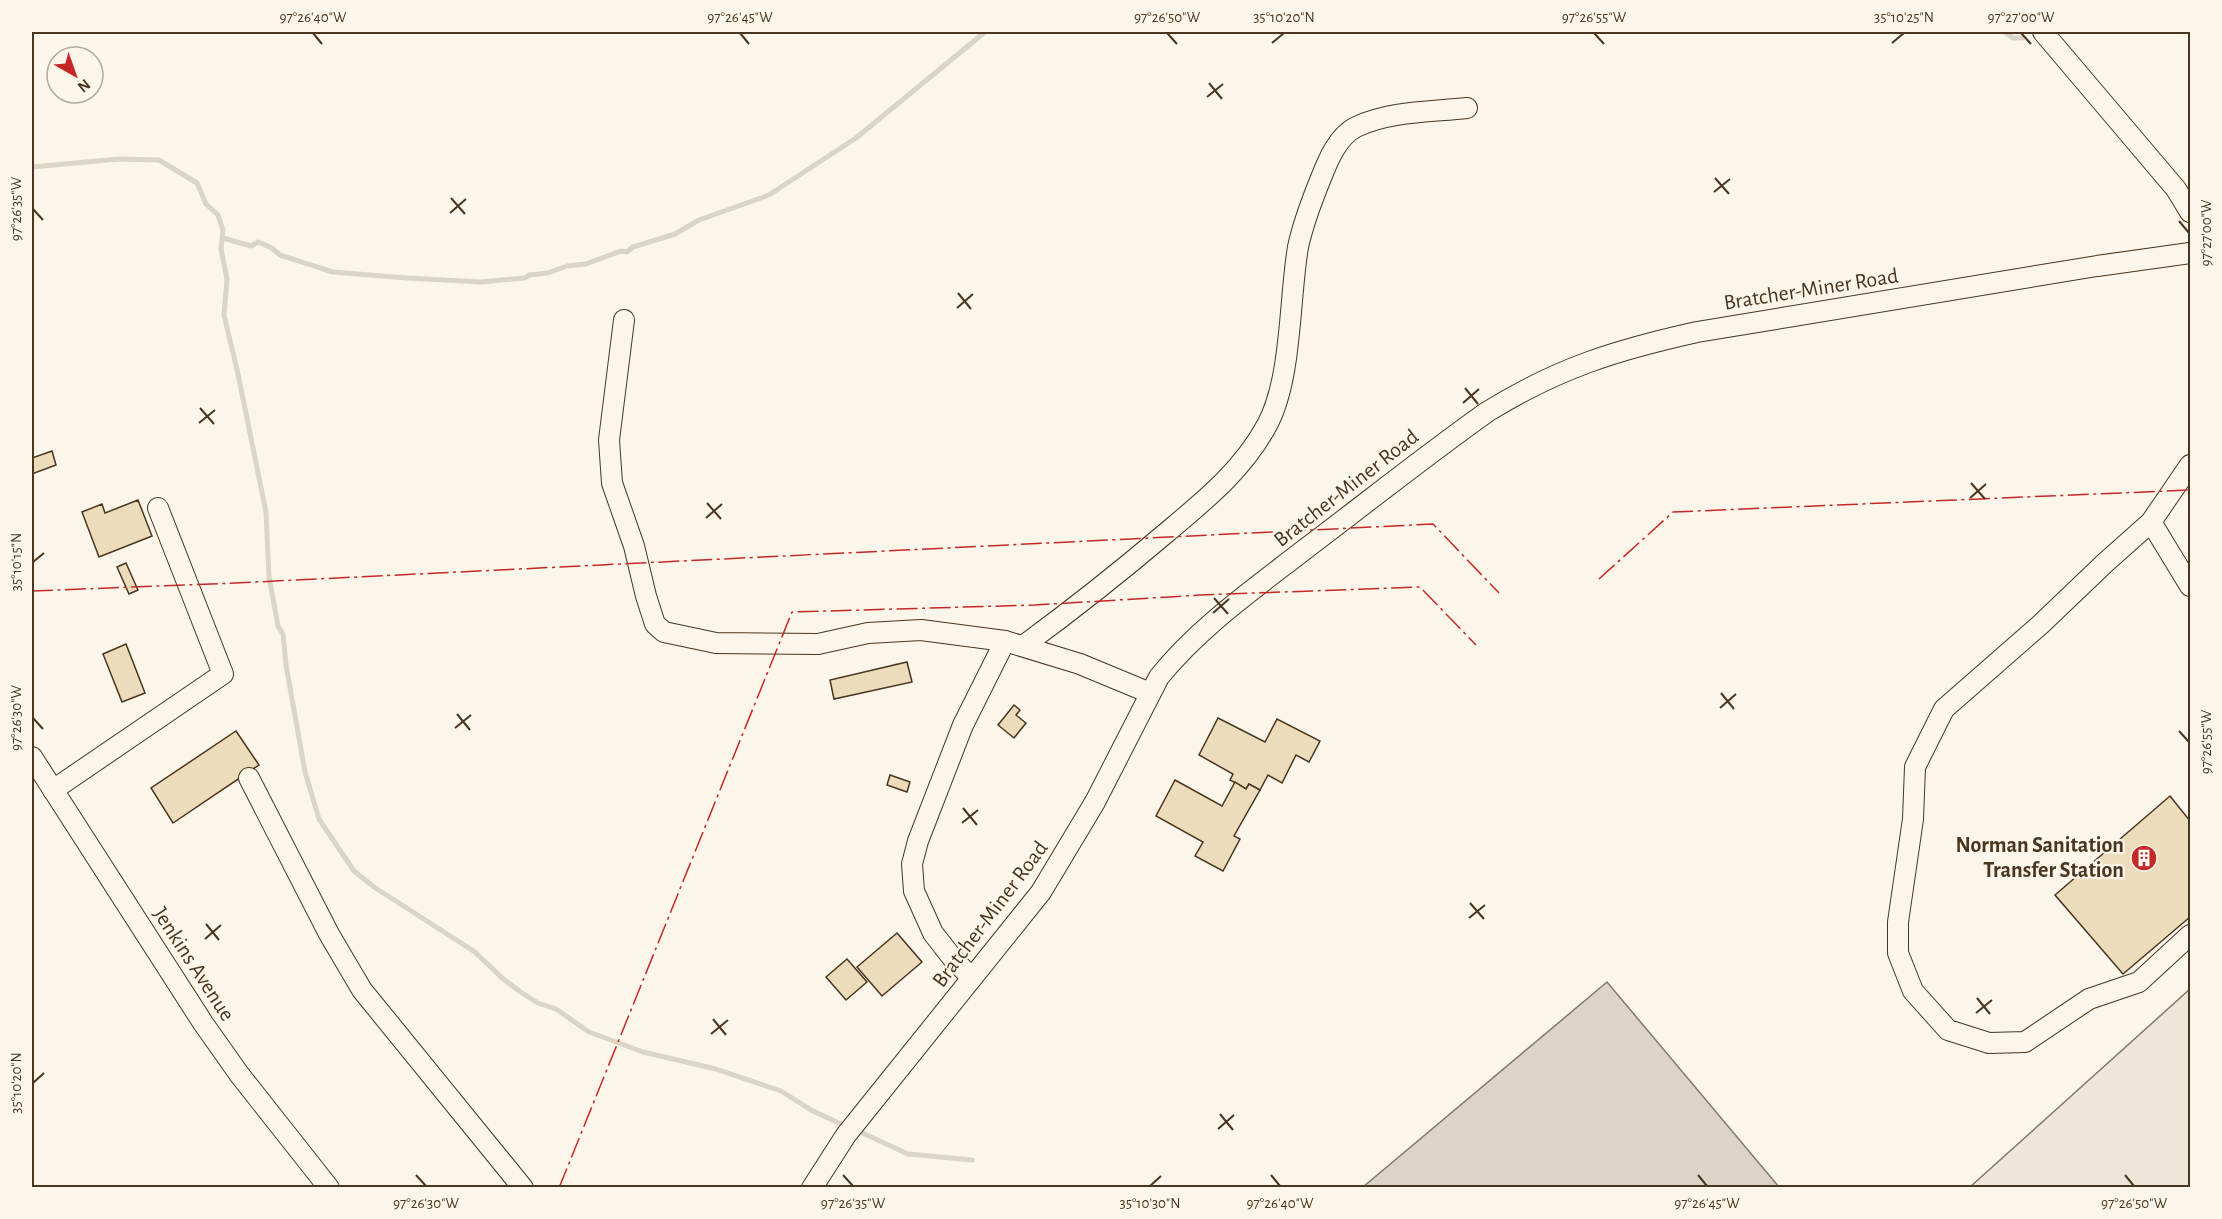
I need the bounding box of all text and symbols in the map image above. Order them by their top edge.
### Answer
text: 97°26'40"W [279,10,347,25]
text: 97°26'45"W [707,10,773,25]
text: 97°26'50"W [1134,10,1201,25]
text: 35°10'20"N [1253,10,1315,25]
text: 97°26'55"W [1562,10,1627,25]
text: 35°10'25"N [1874,10,1934,25]
text: 97°27'00"W [1988,10,2055,25]
north arrow [45,45,105,105]
text: N [75,76,93,95]
text: 97°26'35"W [9,176,24,241]
text: 97°27'00"W [2199,199,2214,266]
street label: Bratcher-Miner Road [1722,264,1900,314]
street label: Bratcher-Miner Road [1270,425,1422,551]
text: 35°10'15"N [9,533,24,591]
text: 97°26'30"W [9,684,24,751]
text: 97°26'55"W [2199,709,2214,774]
place label: Norman Sanitation Transfer Station [1956,834,2124,881]
street label: Bratcher-Miner Road [928,837,1052,991]
building icon: Norman Sanitation Transfer Station [2129,843,2159,873]
street label: Jenkins Avenue [149,903,239,1025]
text: 35°10'20"N [9,1052,24,1114]
text: 97°26'30"W [393,1196,460,1211]
text: 97°26'35"W [821,1196,886,1211]
text: 35°10'30"N [1120,1196,1180,1211]
text: 97°26'40"W [1246,1196,1314,1211]
text: 97°26'45"W [1674,1196,1740,1211]
text: 97°26'50"W [2101,1196,2168,1211]

